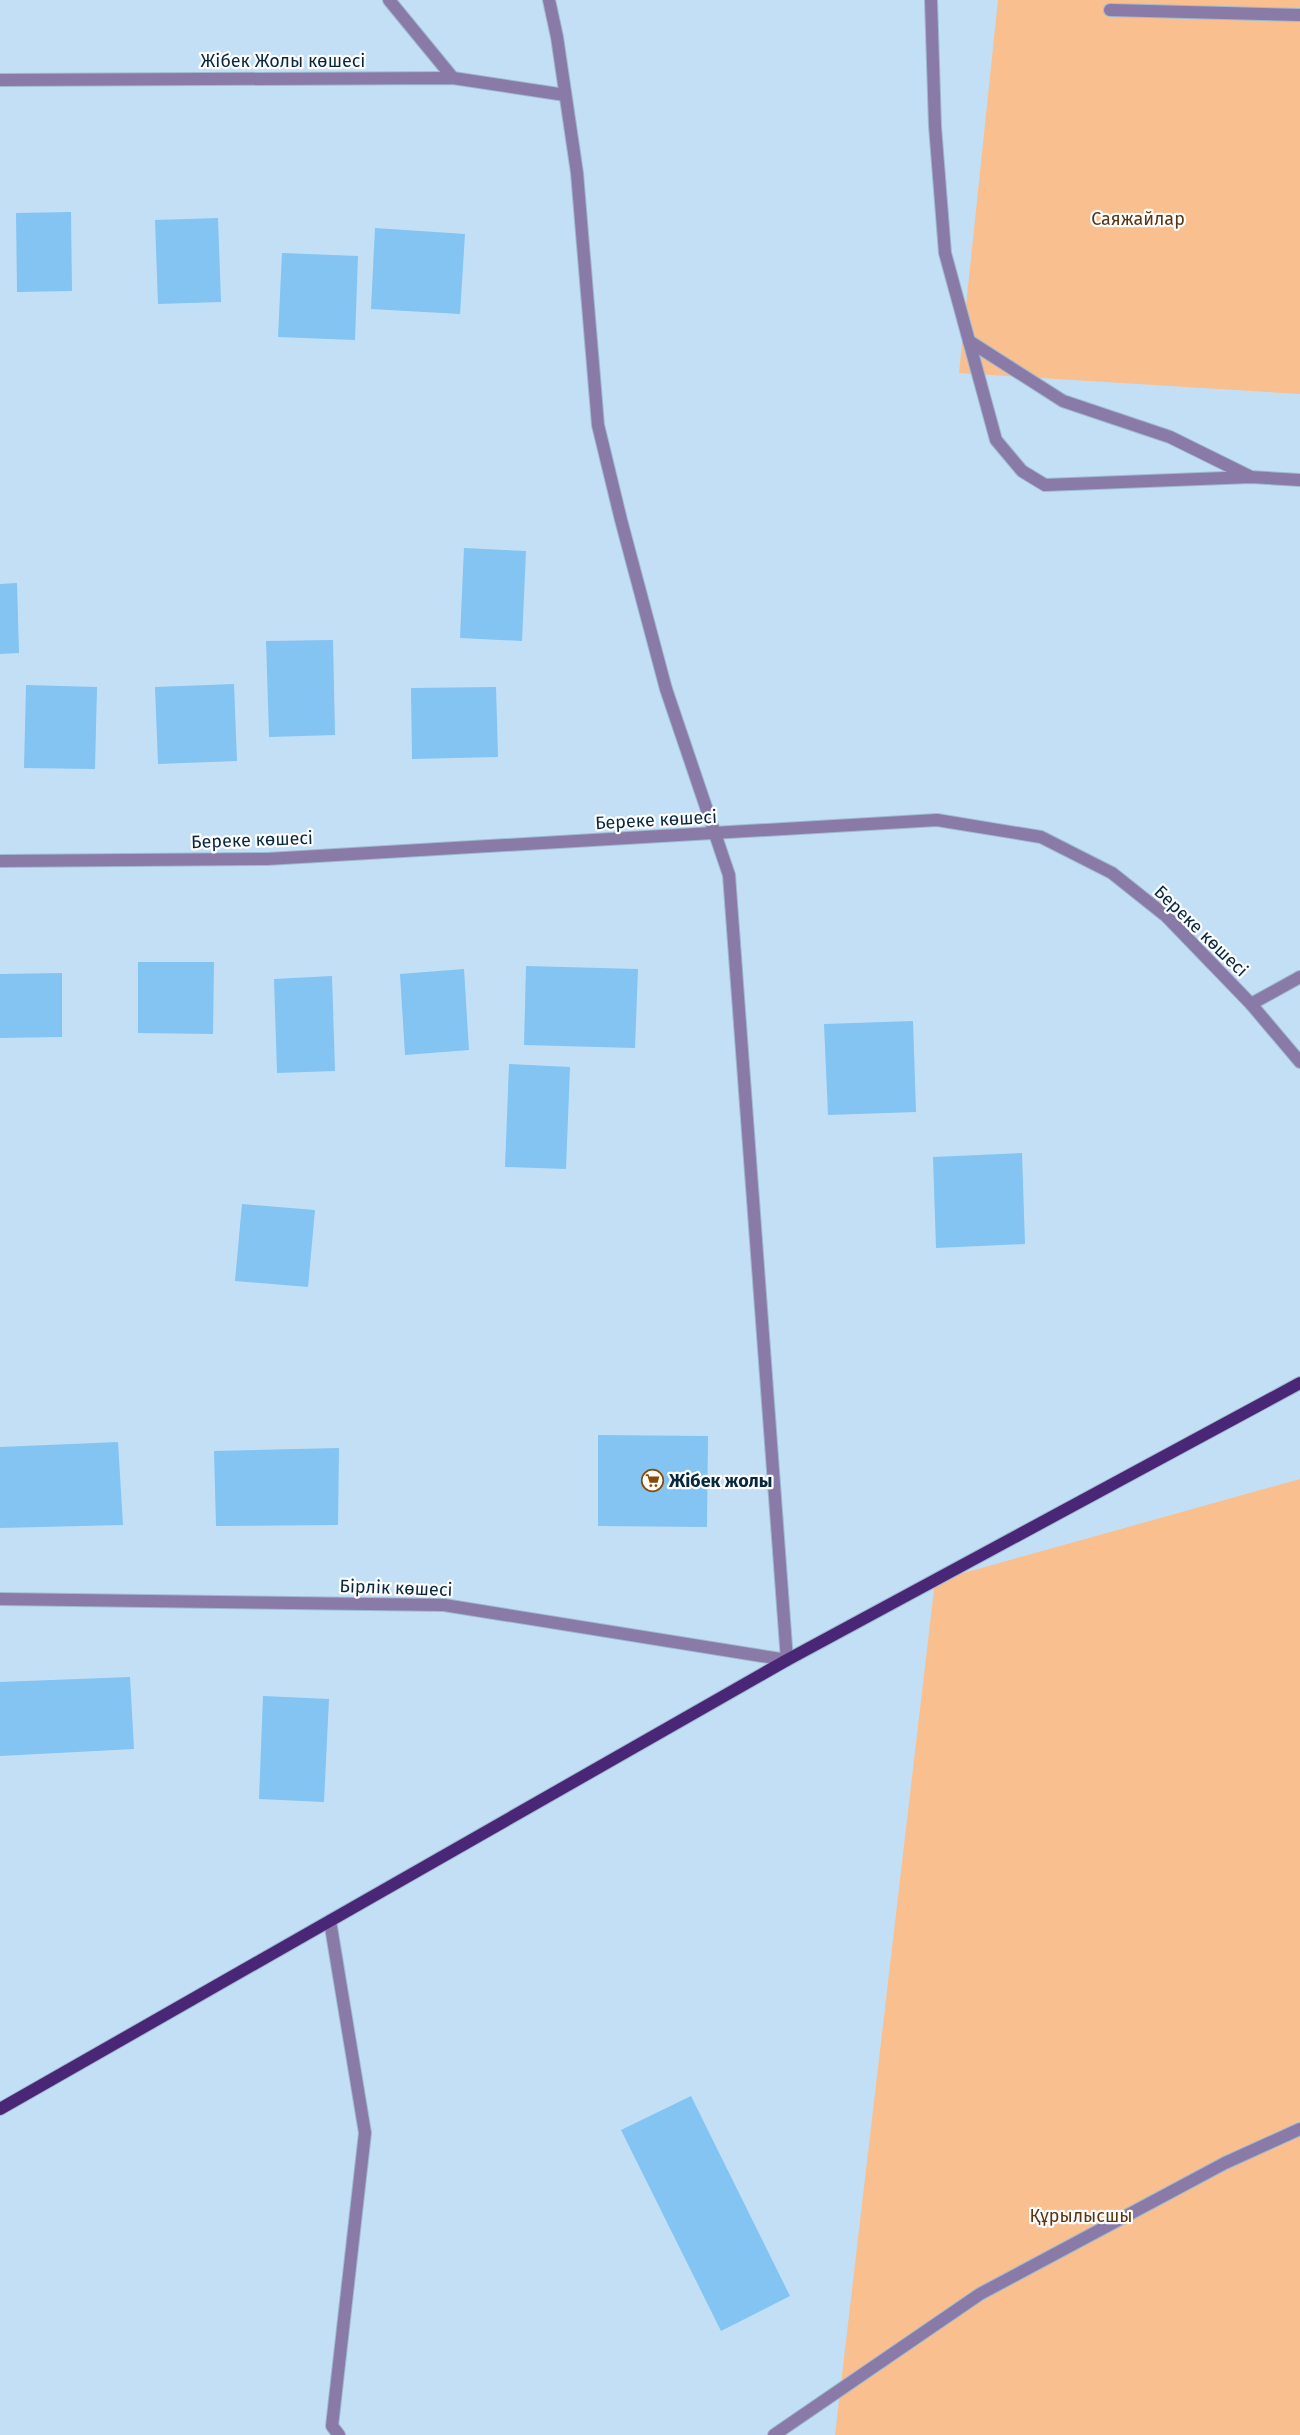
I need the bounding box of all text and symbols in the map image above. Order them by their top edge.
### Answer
street label: Жібек Жолы көшесі [201,50,365,72]
park label: Саяжайлар [1091,208,1185,230]
street label: Береке көшесі [595,806,717,834]
street label: Береке көшесі [191,827,313,853]
street label: Береке көшесі [1149,881,1253,981]
supermarket icon: Жібек жолы [641,1469,665,1493]
place label: Жібек жолы [668,1470,772,1492]
street label: Бірлік көшесі [339,1575,453,1601]
park label: Құрылысшы [1030,2205,1132,2227]

